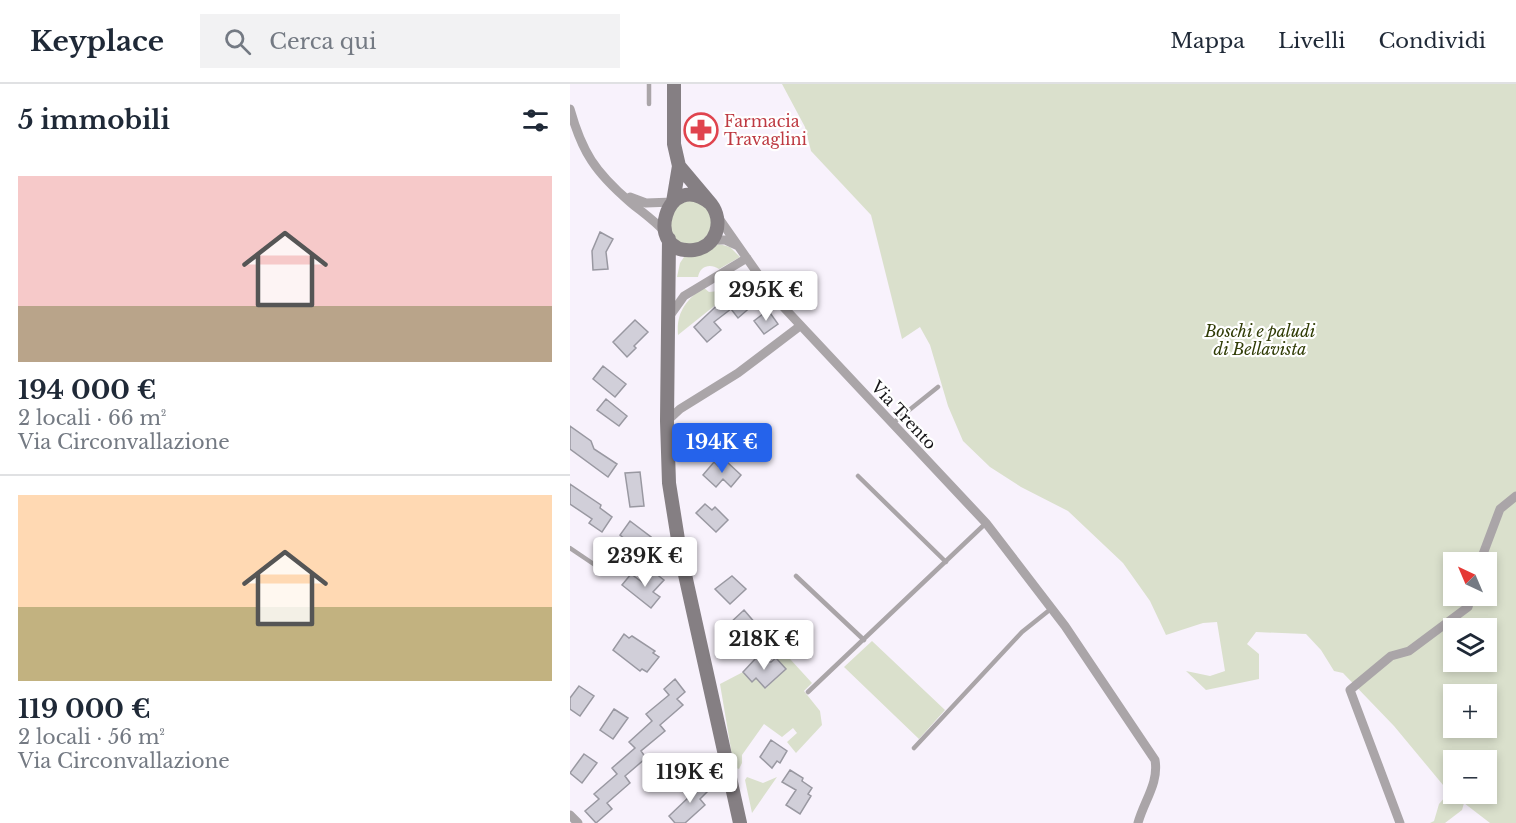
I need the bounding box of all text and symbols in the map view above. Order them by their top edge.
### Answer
search box [200,14,620,68]
text: Keyplace [30,24,164,59]
icon: search [221,25,254,58]
text: Cerca qui [269,28,376,55]
text: Mappa [1170,28,1245,54]
text: Livelli [1278,28,1345,54]
text: Condividi [1378,28,1486,54]
text: 5 immobili [18,104,170,136]
icon: filters [519,104,552,137]
place label: Farmacia Travaglini [724,111,808,149]
pharmacy icon: Farmacia Travaglini [683,112,719,148]
icon: home [231,215,339,323]
pin: 295K € [717,271,815,322]
text: 295K € [729,278,803,302]
park label: Boschi e paludi di Bellavista [1204,321,1316,359]
text: 194 000 € [18,374,157,406]
street label: Via Trento [867,376,941,453]
text: 2 locali · 66 m² [18,406,167,430]
pin: 194K € [673,423,771,474]
text: Via Circonvallazione [18,430,230,454]
text: 194K € [686,430,758,454]
icon: home [231,534,339,642]
pin: 239K € [596,537,694,588]
text: 239K € [607,544,683,568]
north arrow [1443,552,1497,606]
map controls [1443,552,1497,804]
button: layers [1443,618,1497,672]
pin: 218K € [715,620,813,671]
text: 218K € [729,627,799,651]
button: + [1443,684,1497,738]
text: 119 000 € [18,693,151,725]
text: 2 locali · 56 m² [18,725,165,749]
text: Via Circonvallazione [18,749,230,773]
button: − [1443,750,1497,804]
pin: 119K € [641,753,739,804]
text: 119K € [656,760,724,784]

